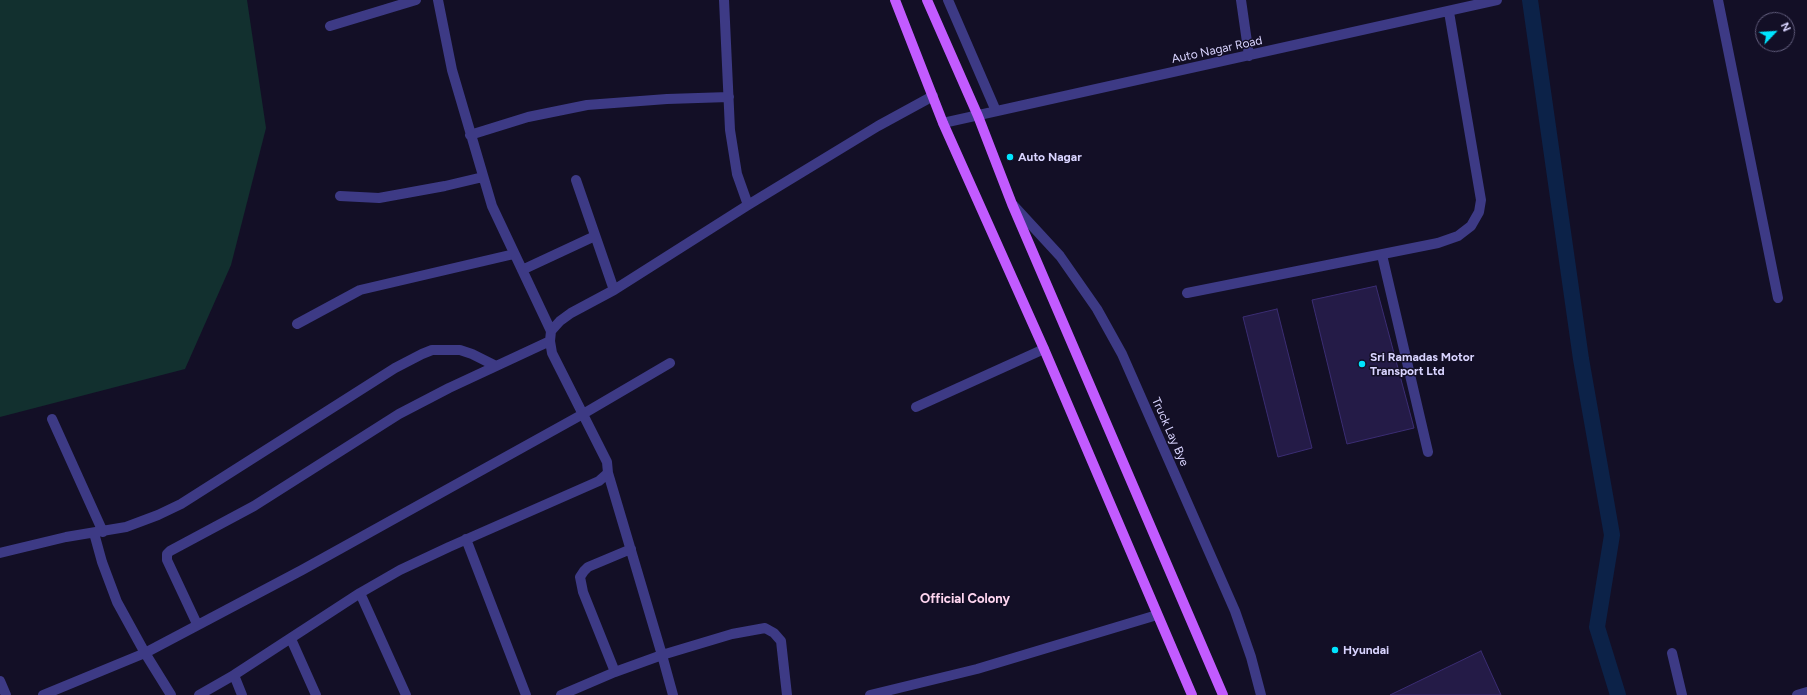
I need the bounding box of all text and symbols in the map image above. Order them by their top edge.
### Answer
north arrow [1755,12,1795,52]
text: N [1778,21,1793,34]
street label: Auto Nagar Road [1170,33,1264,67]
place label: Auto Nagar [1018,150,1082,164]
marker: Auto Nagar [1005,152,1015,162]
place label: Sri Ramadas Motor Transport Ltd [1370,350,1474,378]
marker: Sri Ramadas Motor Transport Ltd [1357,359,1367,369]
street label: Truck Lay Bye [1148,395,1192,469]
district label: Official Colony [920,591,1010,607]
place label: Hyundai [1343,643,1389,657]
marker: Hyundai [1330,645,1340,655]

